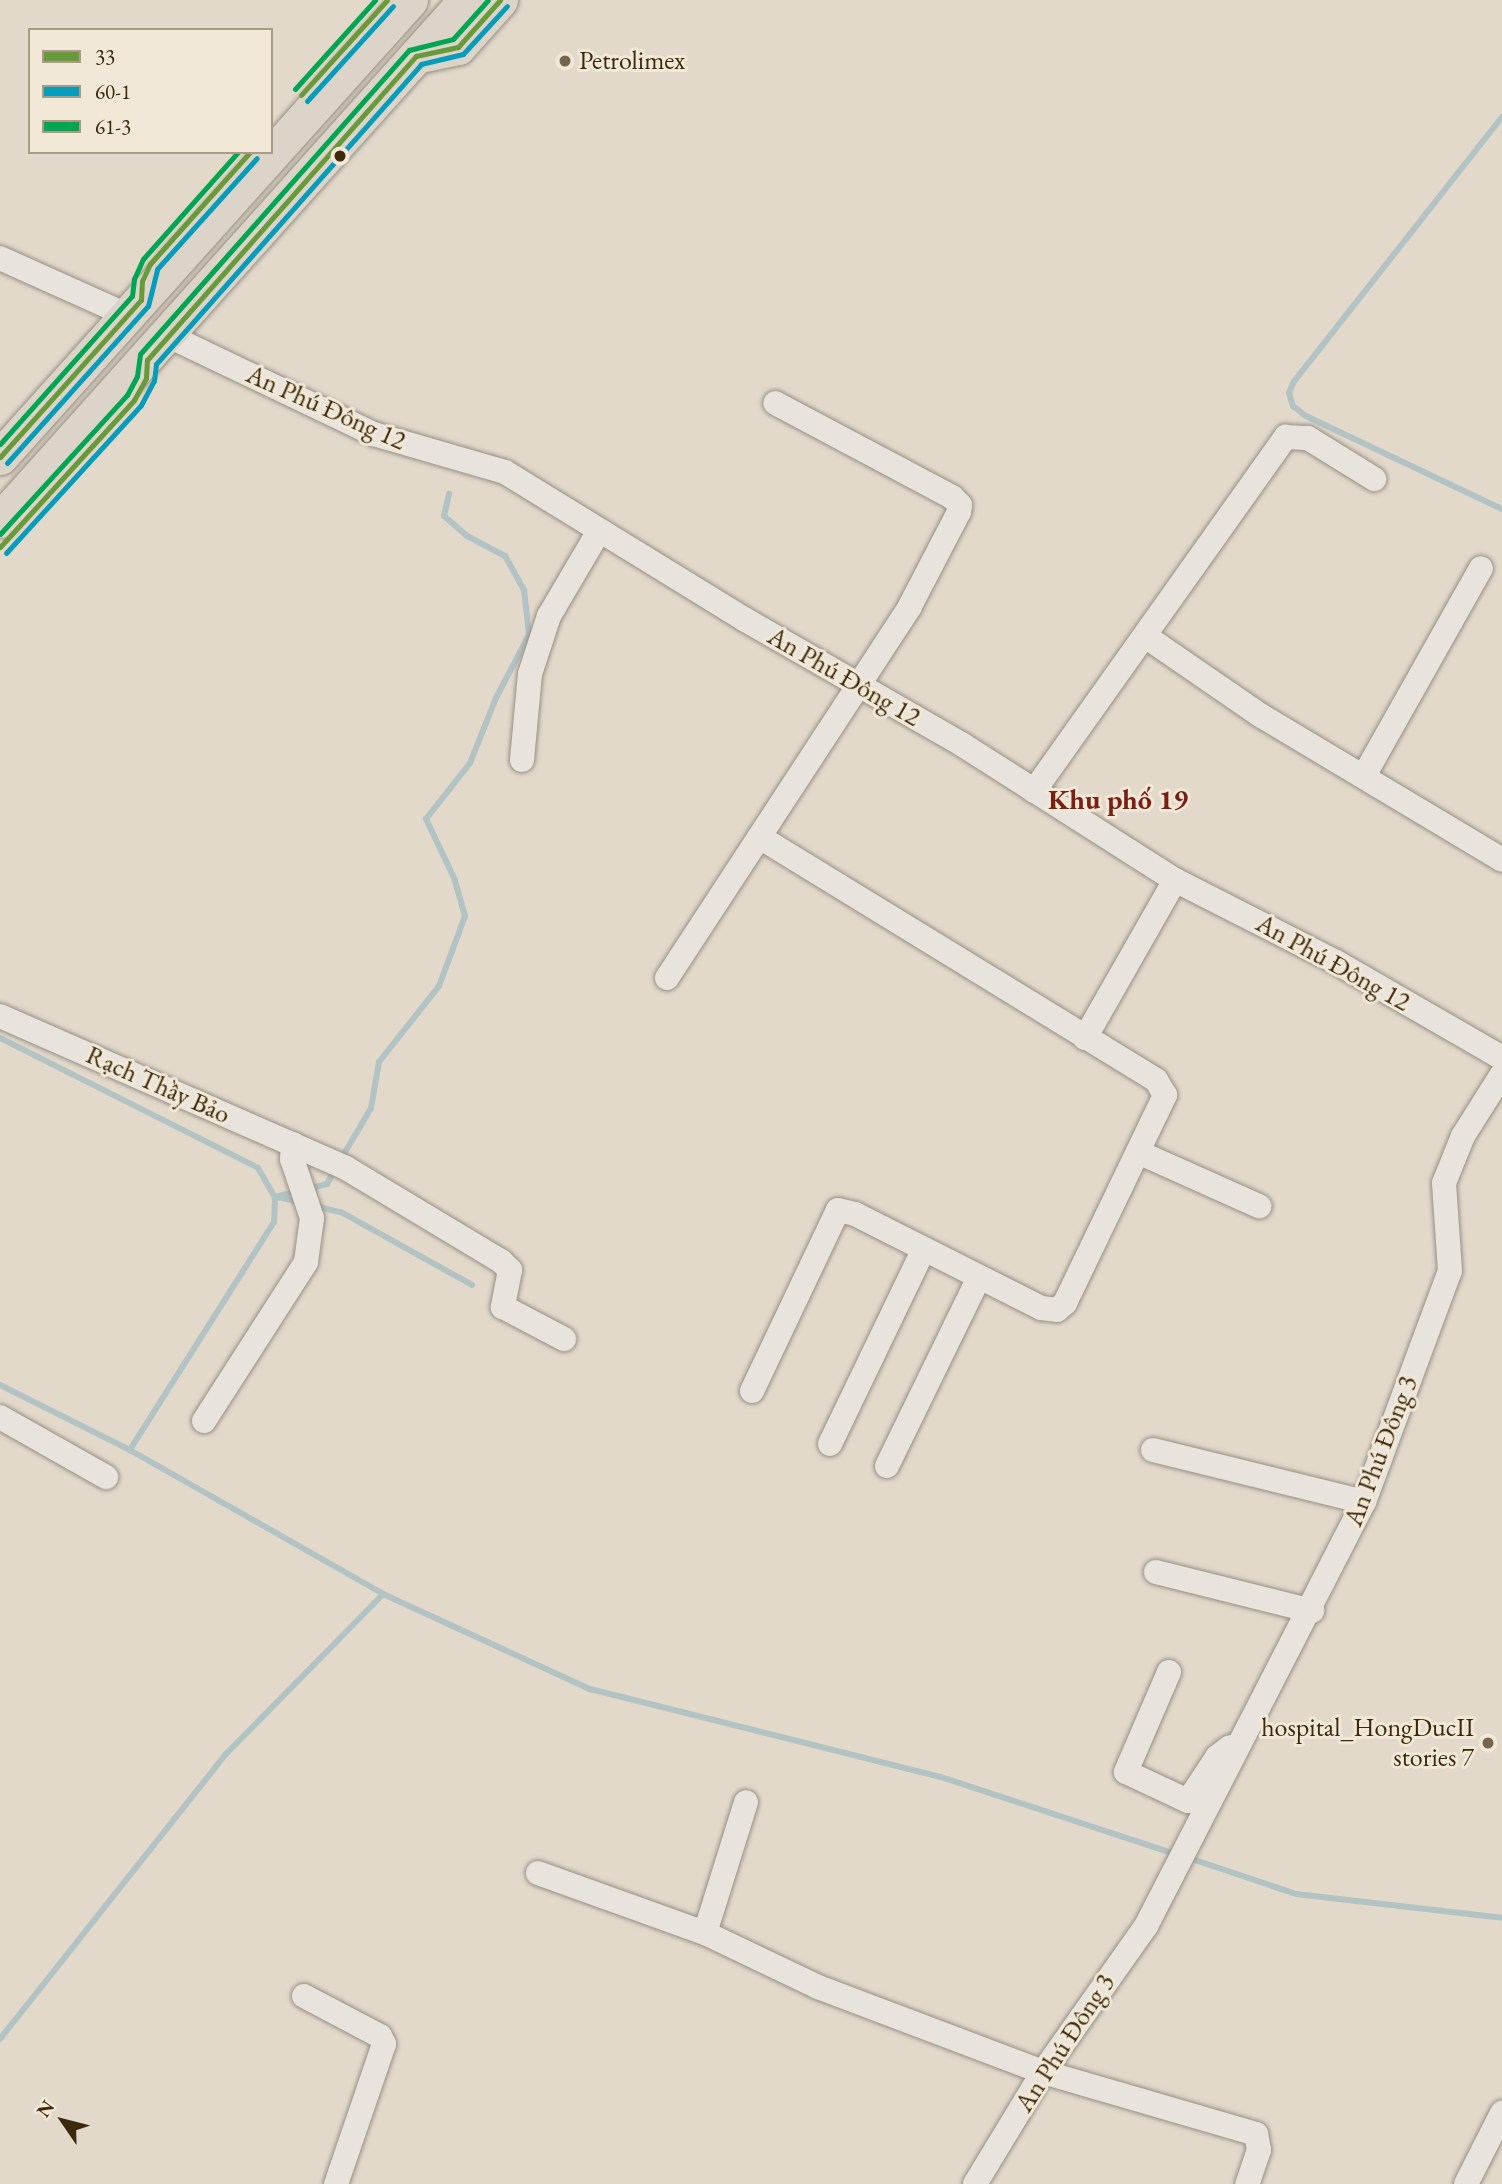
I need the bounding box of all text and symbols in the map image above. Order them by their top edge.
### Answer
legend [28,28,273,154]
text: 33 [95,43,115,70]
place label: Petrolimex [579,45,685,77]
marker: Petrolimex [557,53,573,69]
text: 60-1 [95,78,131,105]
text: 61-3 [95,113,131,140]
unlabelled marker [333,149,347,163]
street label: An Phú Đông 12 [241,359,411,457]
street label: An Phú Đông 12 [762,621,926,733]
district label: Khu phố 19 [1048,782,1188,816]
street label: An Phú Đông 12 [1251,908,1415,1018]
street label: Rạch Thầy Bảo [81,1039,235,1131]
street label: An Phú Đông 3 [1338,1371,1424,1531]
place label: hospital_HongDucII stories 7 [1261,1712,1474,1774]
marker: hospital_HongDucII stories 7 [1480,1735,1496,1751]
street label: An Phú Đông 3 [1009,1968,1121,2118]
north arrow [28,2086,98,2156]
text: N [31,2095,60,2122]

